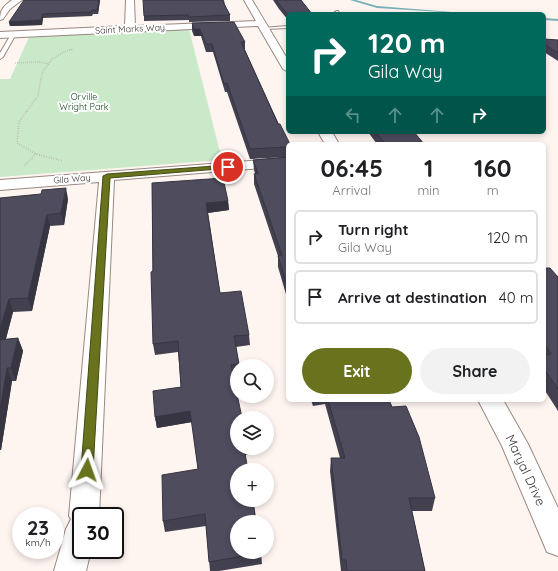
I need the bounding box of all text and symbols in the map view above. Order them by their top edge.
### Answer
street label: Saint Marks Way [95,21,165,36]
text: 120 m [368,25,446,60]
icon: right [302,28,354,80]
text: Gila Way [368,60,443,83]
park label: Orville Wright Park [59,91,109,112]
icon: left [342,104,364,126]
icon: ahead [384,104,406,126]
icon: ahead [426,104,448,126]
icon: right [468,104,490,126]
pin [211,150,245,184]
text: 06:45 [320,153,383,183]
text: 1 [424,153,433,183]
text: 160 [474,153,511,183]
icon: arrive [217,156,239,178]
street label: Gila Way [53,171,91,186]
text: Arrival [332,182,371,198]
text: min [417,182,440,198]
text: m [487,182,499,198]
text: Turn right [338,220,409,239]
icon: right [304,226,326,248]
text: 120 m [487,228,528,247]
text: Gila Way [338,239,392,255]
icon: arrive [304,286,326,308]
text: Arrive at destination [338,288,487,307]
text: 40 m [499,288,533,307]
button: Exit [302,348,412,394]
button: Share [420,348,530,394]
map controls [230,359,274,559]
button: search [230,359,274,403]
button: layers [230,411,274,455]
street label: Maryal Drive [503,432,549,508]
position arrow [66,449,108,491]
button: + [230,463,274,507]
speed limit sign: 30 [72,507,124,559]
text: 23 [27,515,49,540]
button: − [230,515,274,559]
text: km/h [25,536,51,549]

